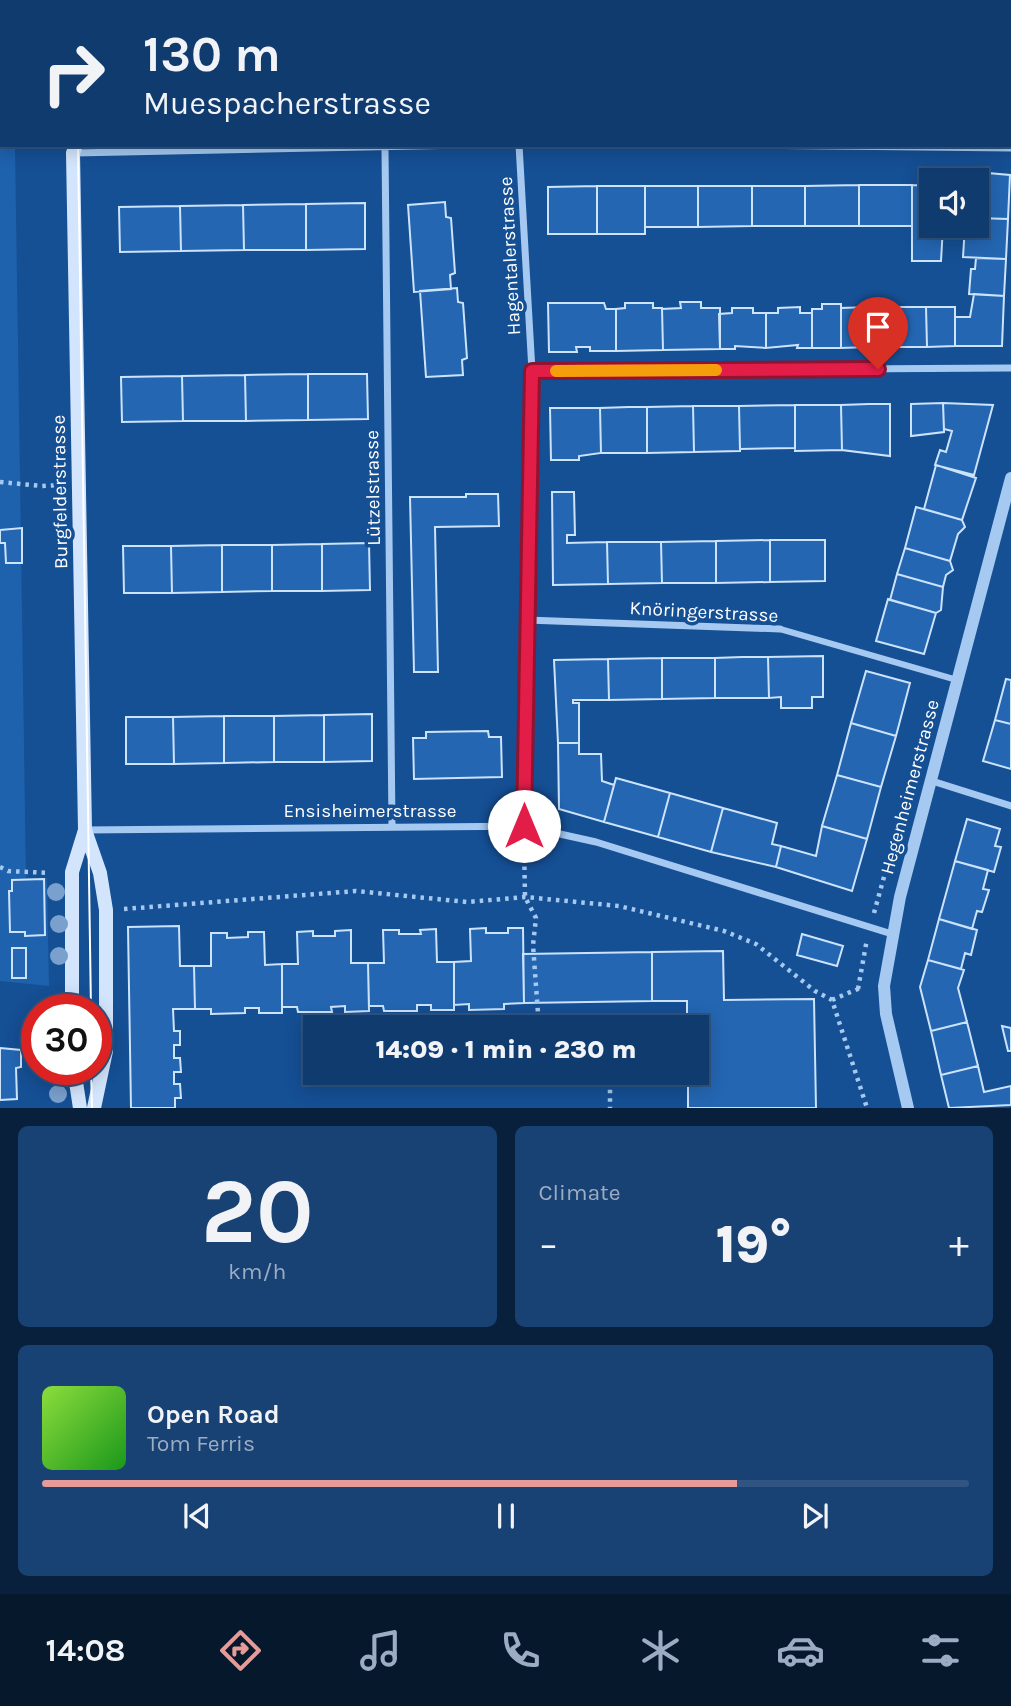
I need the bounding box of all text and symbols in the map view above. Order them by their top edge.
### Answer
text: 130 m [143,26,281,83]
icon: right [28,28,119,119]
text: Muespacherstrasse [143,85,431,122]
map controls [919,168,989,238]
button: sound [919,168,989,238]
street label: Hagentalerstrasse [495,176,525,336]
pin [848,297,908,369]
icon: arrive [859,308,897,346]
street label: Burgfelderstrasse [48,415,72,569]
street label: Lützelstrasse [361,430,385,546]
street label: Knöringerstrasse [629,597,779,627]
street label: Hegenheimerstrasse [876,697,944,877]
position arrow [487,789,561,863]
street label: Ensisheimerstrasse [283,800,457,822]
speed limit sign: 30 [21,994,112,1085]
text: 14:09 · 1 min · 230 m [375,1034,637,1065]
text: 20 [201,1159,314,1265]
text: Climate [539,1179,621,1206]
text: 19° [716,1214,792,1275]
text: − [539,1222,558,1267]
text: + [949,1222,969,1267]
text: km/h [228,1258,286,1285]
text: Open Road [147,1399,280,1430]
text: Tom Ferris [147,1430,255,1457]
icon: previous [178,1497,216,1535]
icon: pause [487,1497,525,1535]
icon: next [796,1497,834,1535]
icon: directions [216,1626,265,1675]
icon: music [356,1626,405,1675]
icon: phone [496,1626,545,1675]
icon: climate [636,1626,685,1675]
icon: car [776,1626,825,1675]
icon: filters [916,1626,965,1675]
text: 14:08 [45,1632,126,1669]

